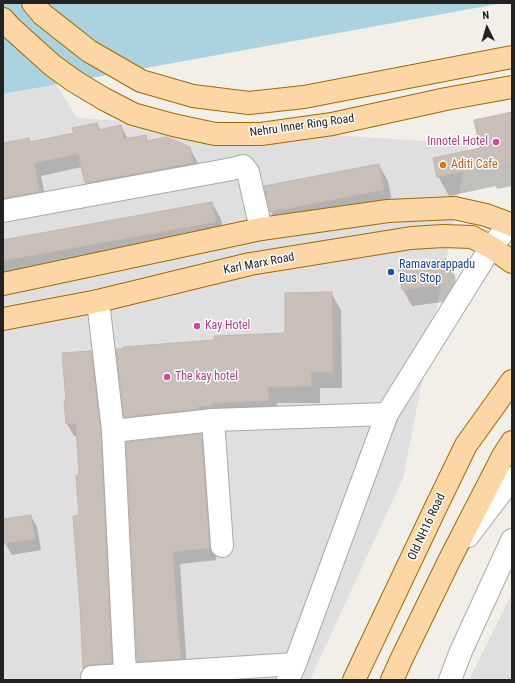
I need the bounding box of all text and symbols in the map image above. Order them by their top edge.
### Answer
north arrow [467,8,507,48]
text: N [482,9,490,22]
street label: Nehru Inner Ring Road [249,112,355,140]
place label: Innotel Hotel [427,135,488,149]
marker: Innotel Hotel [491,137,501,147]
place label: Aditi Cafe [451,158,498,172]
marker: Aditi Cafe [438,160,448,170]
street label: Karl Marx Road [222,250,296,278]
place label: Ramavarappadu Bus Stop [399,258,475,286]
marker: Ramavarappadu Bus Stop [386,267,396,277]
place label: Kay Hotel [205,319,250,333]
marker: Kay Hotel [192,321,202,331]
place label: The kay hotel [175,370,238,384]
marker: The kay hotel [162,372,172,382]
street label: Old NH16 Road [405,491,449,563]

